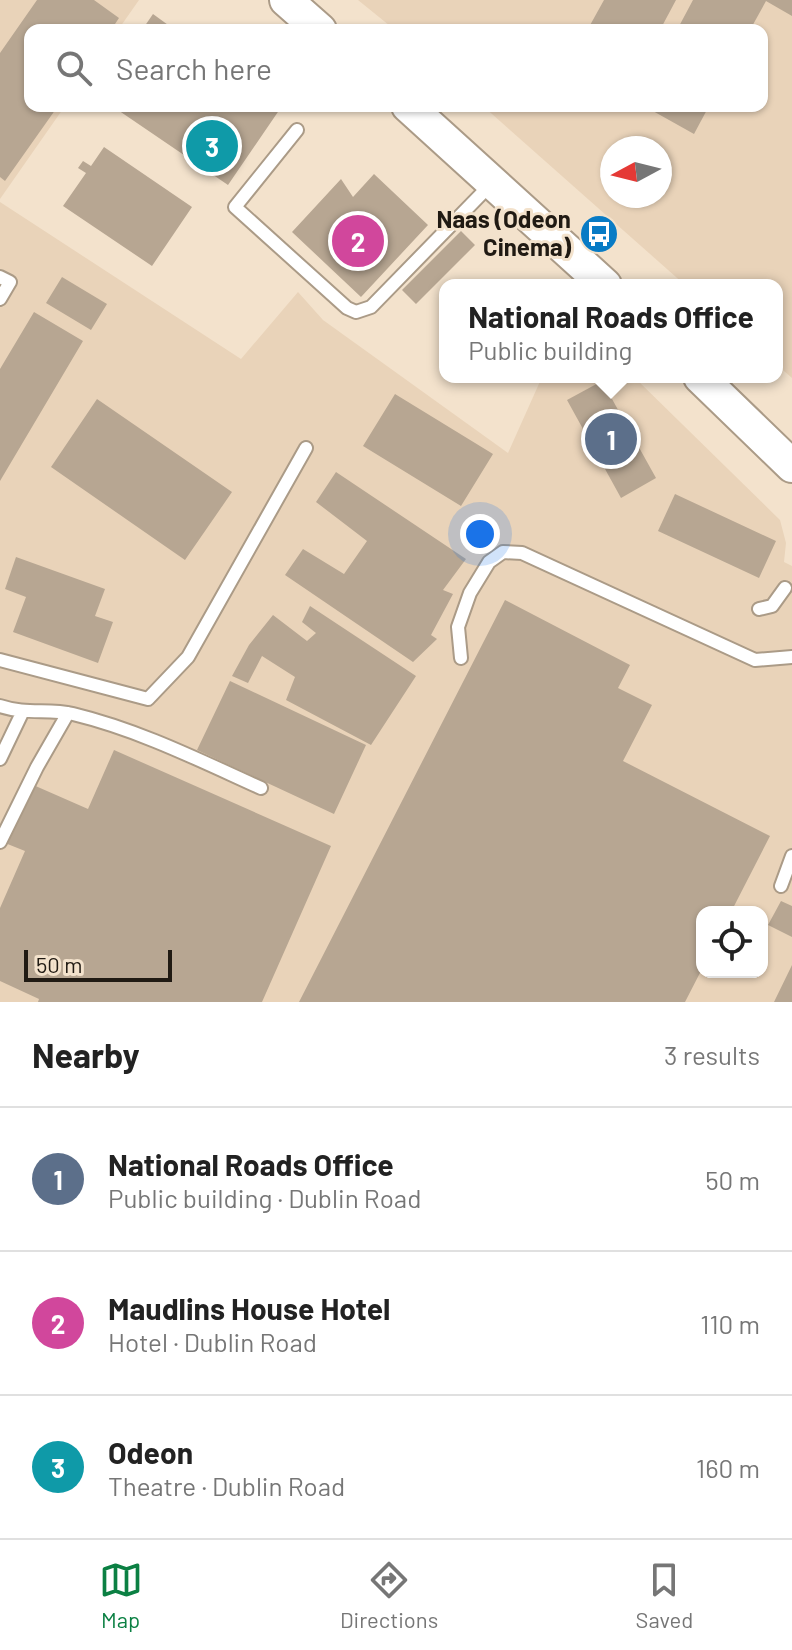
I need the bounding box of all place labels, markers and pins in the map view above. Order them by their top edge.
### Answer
pin: 3 [186,116,238,176]
place label: Naas (Odeon Cinema) [436,204,572,261]
pin: 2 [332,211,384,271]
bus stop icon: Naas (Odeon Cinema) [578,213,620,255]
pin: 1 [585,409,637,469]

